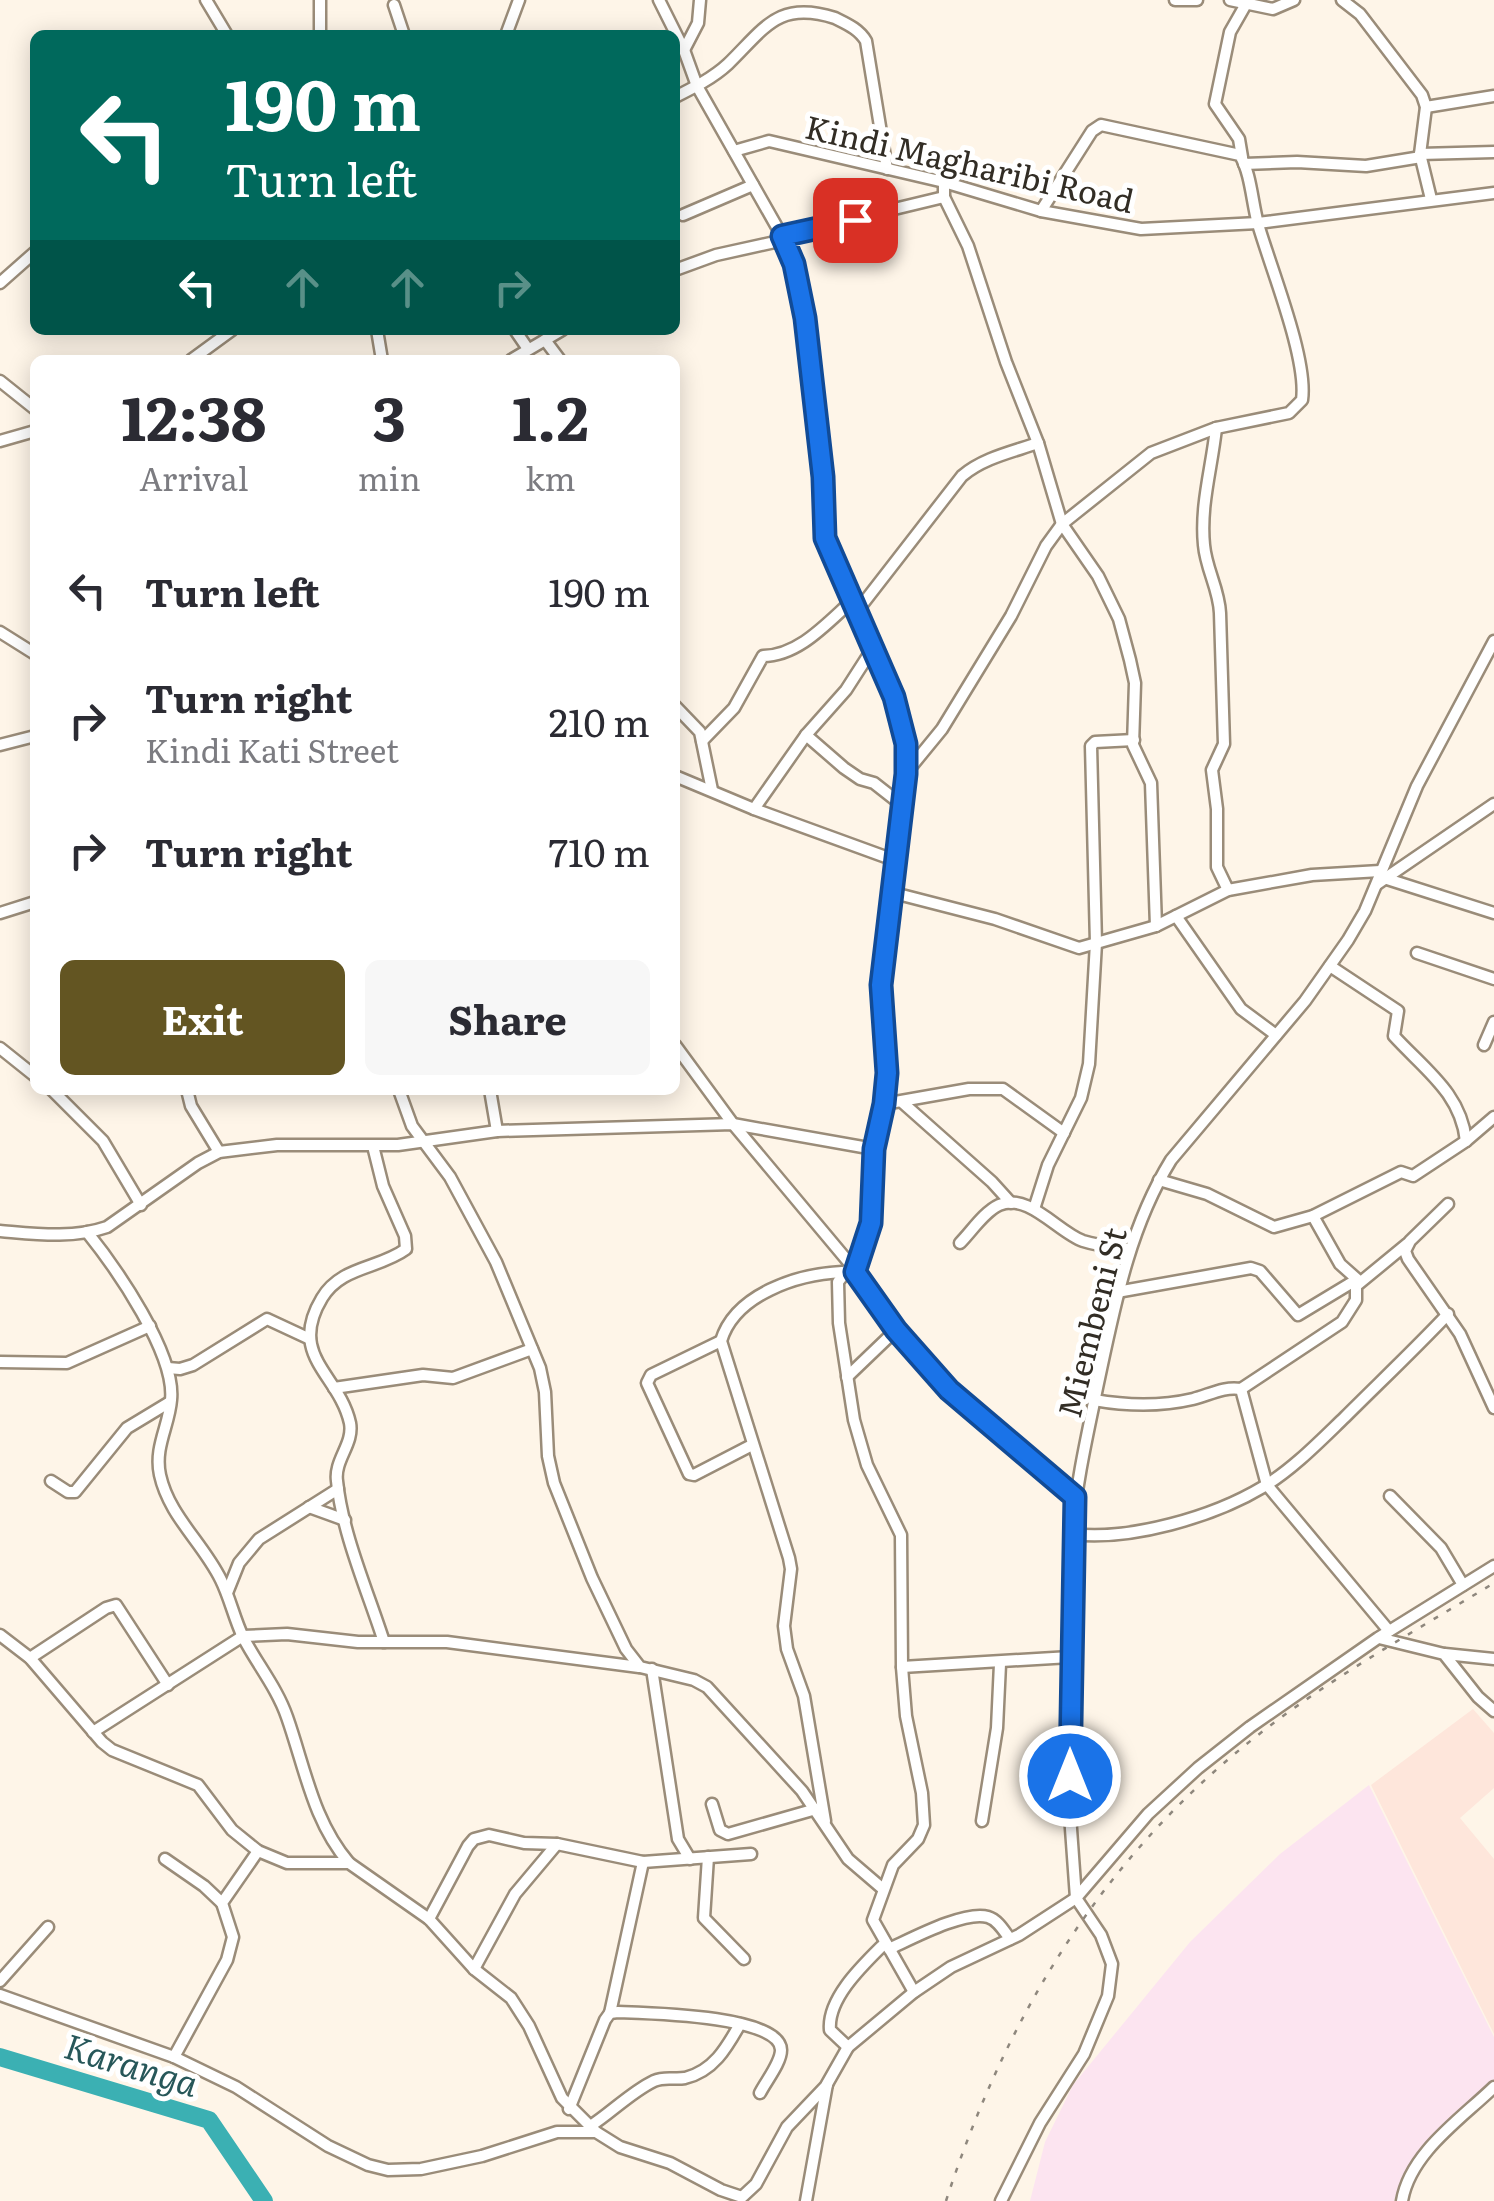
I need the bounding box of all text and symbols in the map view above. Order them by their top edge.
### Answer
text: 190 m [225,49,421,153]
icon: left [60,70,190,200]
street label: Kindi Magharibi Road [801,101,1139,223]
text: Turn left [225,144,417,211]
pin [813,178,898,263]
icon: arrive [828,193,883,248]
icon: left [170,260,225,315]
icon: ahead [275,260,330,315]
icon: ahead [380,260,435,315]
icon: right [485,260,540,315]
text: 12:38 [121,370,266,459]
text: 3 [372,370,406,459]
text: 1.2 [512,370,589,459]
text: Arrival [139,453,249,501]
text: min [358,453,421,501]
text: km [525,453,576,501]
text: Turn left [145,562,320,619]
text: 190 m [548,562,650,619]
icon: left [60,563,115,618]
text: Turn right [145,668,352,725]
text: 210 m [549,692,650,749]
icon: right [60,693,115,748]
text: Kindi Kati Street [145,725,399,773]
text: Turn right [145,822,352,879]
text: 710 m [549,822,650,879]
icon: right [60,823,115,878]
button: Exit [60,960,345,1075]
button: Share [365,960,650,1075]
street label: Miembeni St [1043,1222,1137,1422]
position arrow [1018,1724,1122,1828]
water label: Karanga [59,2018,205,2108]

